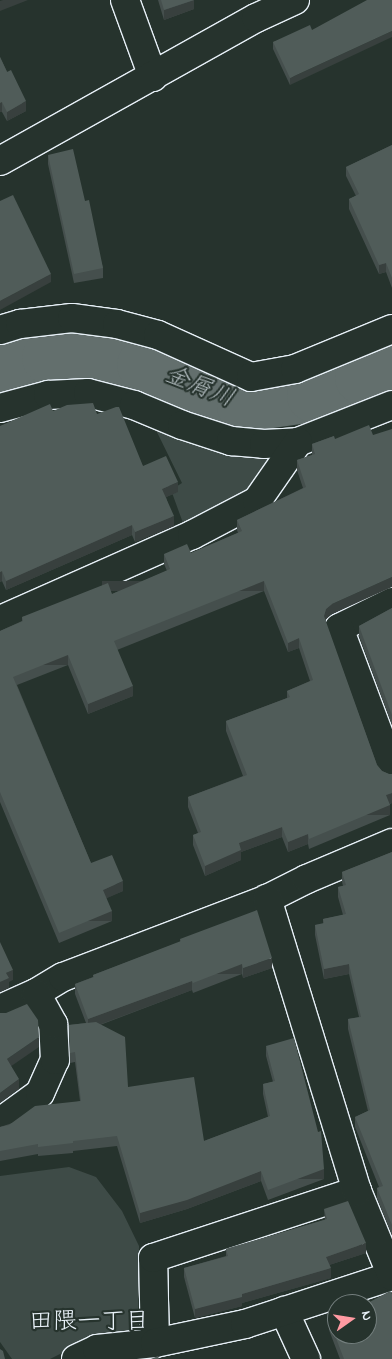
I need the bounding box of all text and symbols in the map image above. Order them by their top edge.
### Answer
water label: 金屑川 [160,361,238,415]
north arrow [327,1294,377,1344]
district label: 田隈一丁目 [29,1309,149,1337]
text: N [355,1309,377,1323]

